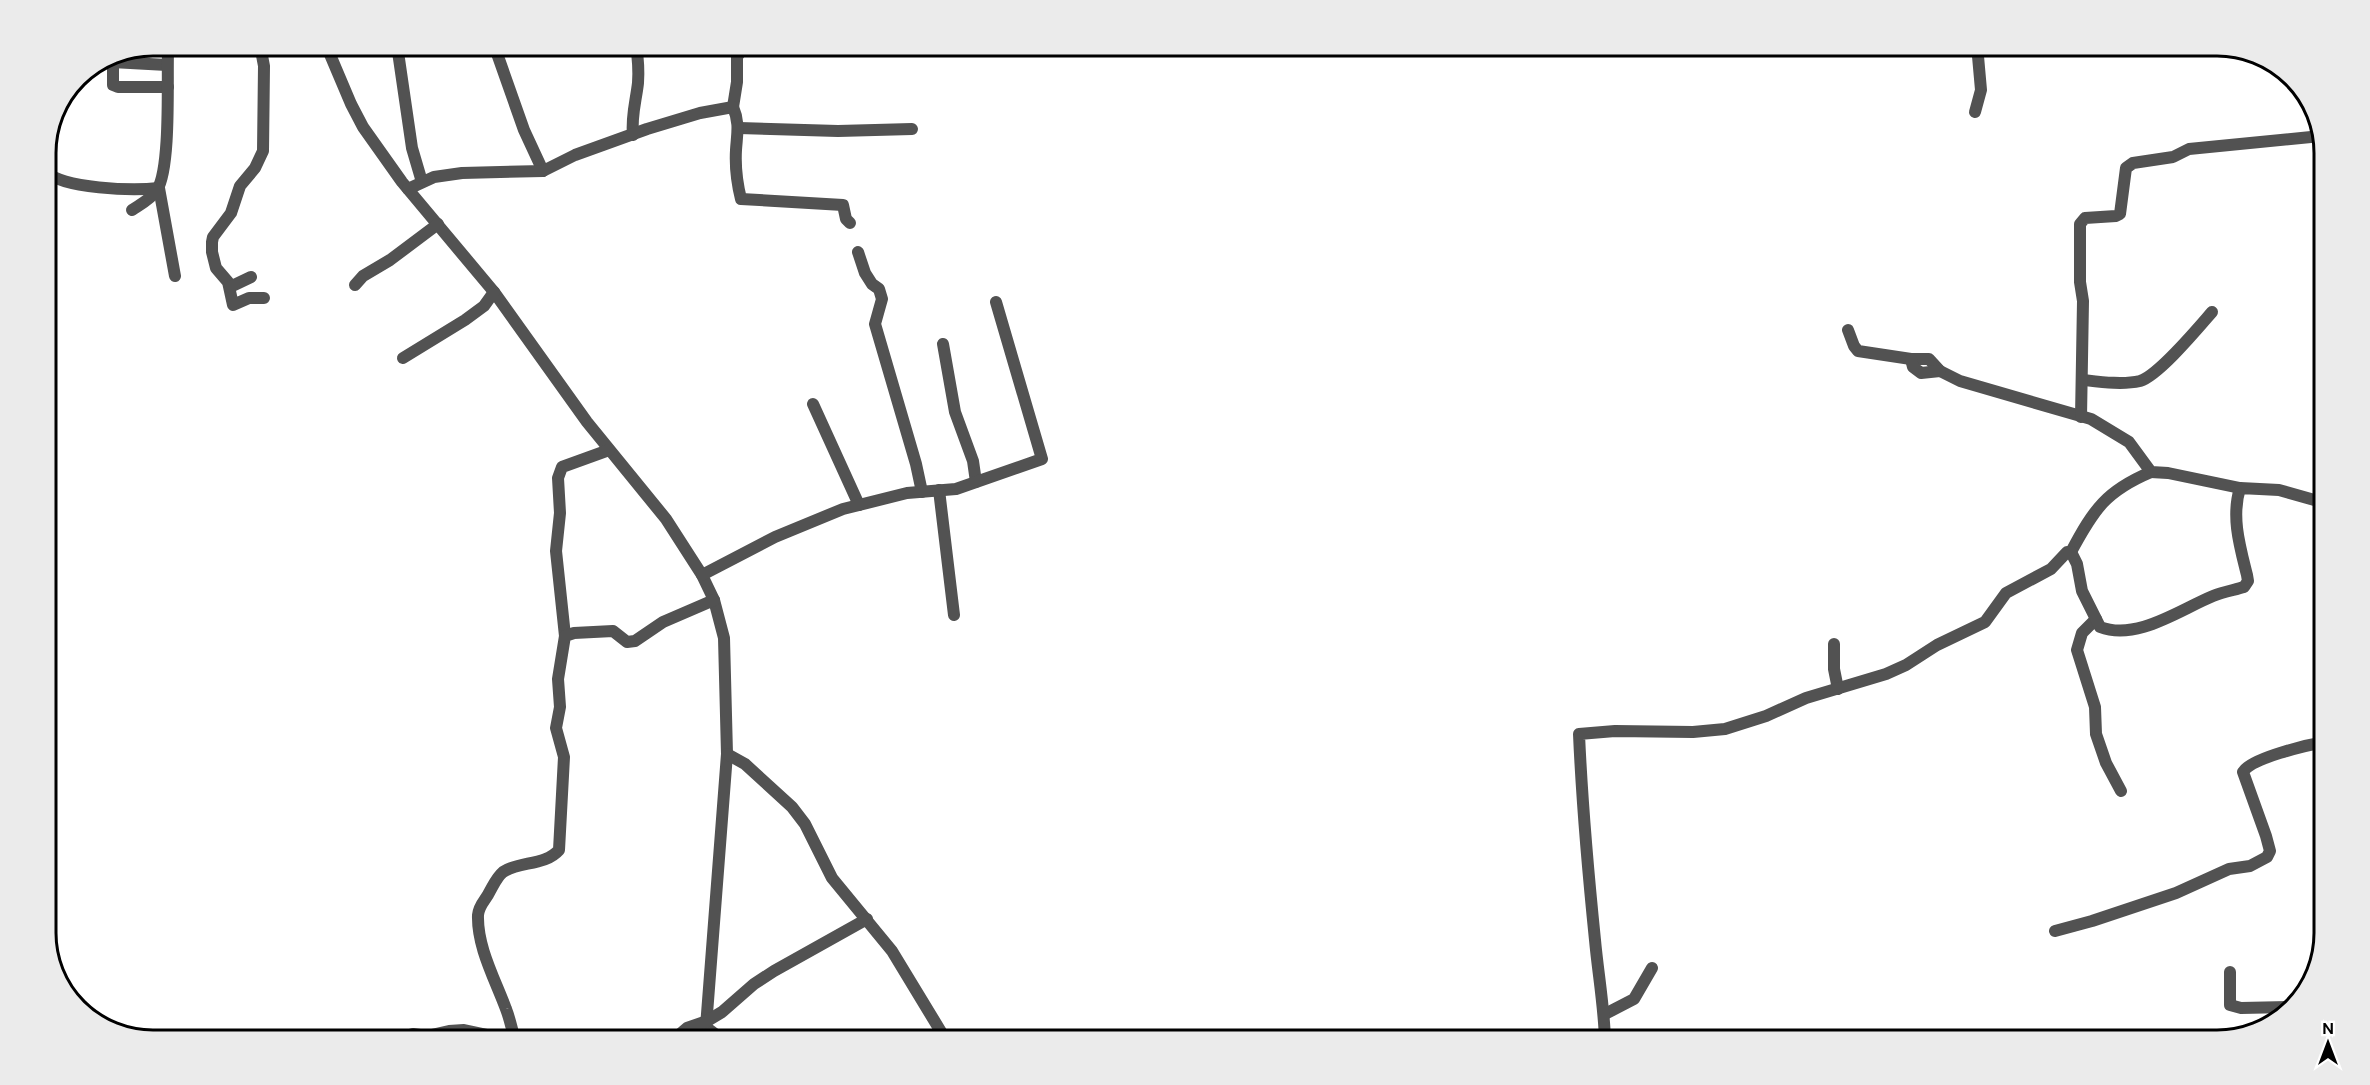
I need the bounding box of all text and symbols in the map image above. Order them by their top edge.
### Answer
north arrow [2298,1013,2358,1073]
text: N [2322,1018,2334,1039]

